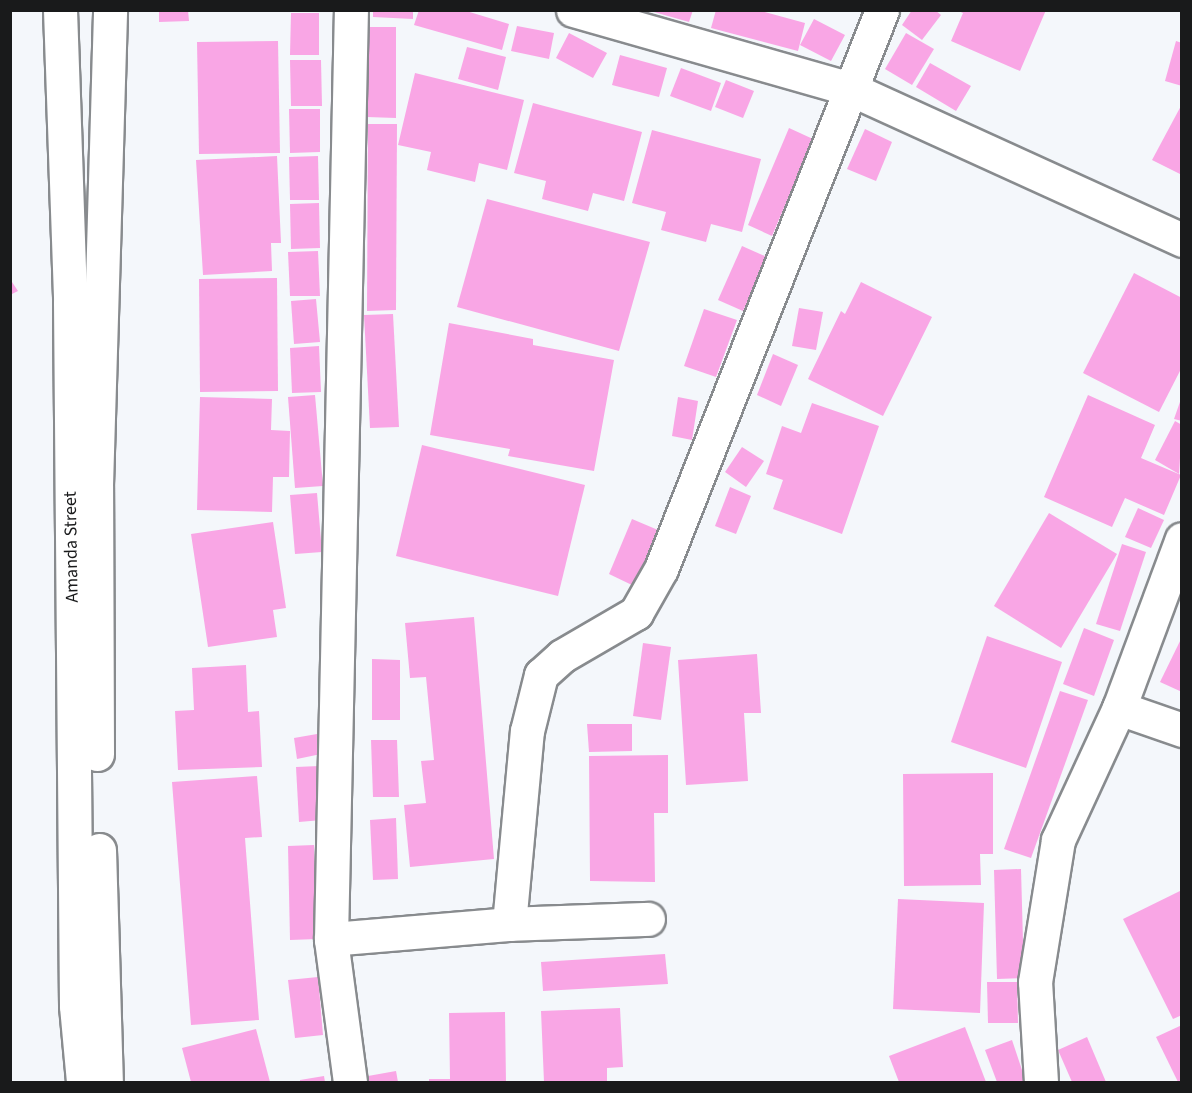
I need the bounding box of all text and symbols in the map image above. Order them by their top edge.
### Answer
street label: Amanda Street [60,491,84,603]

